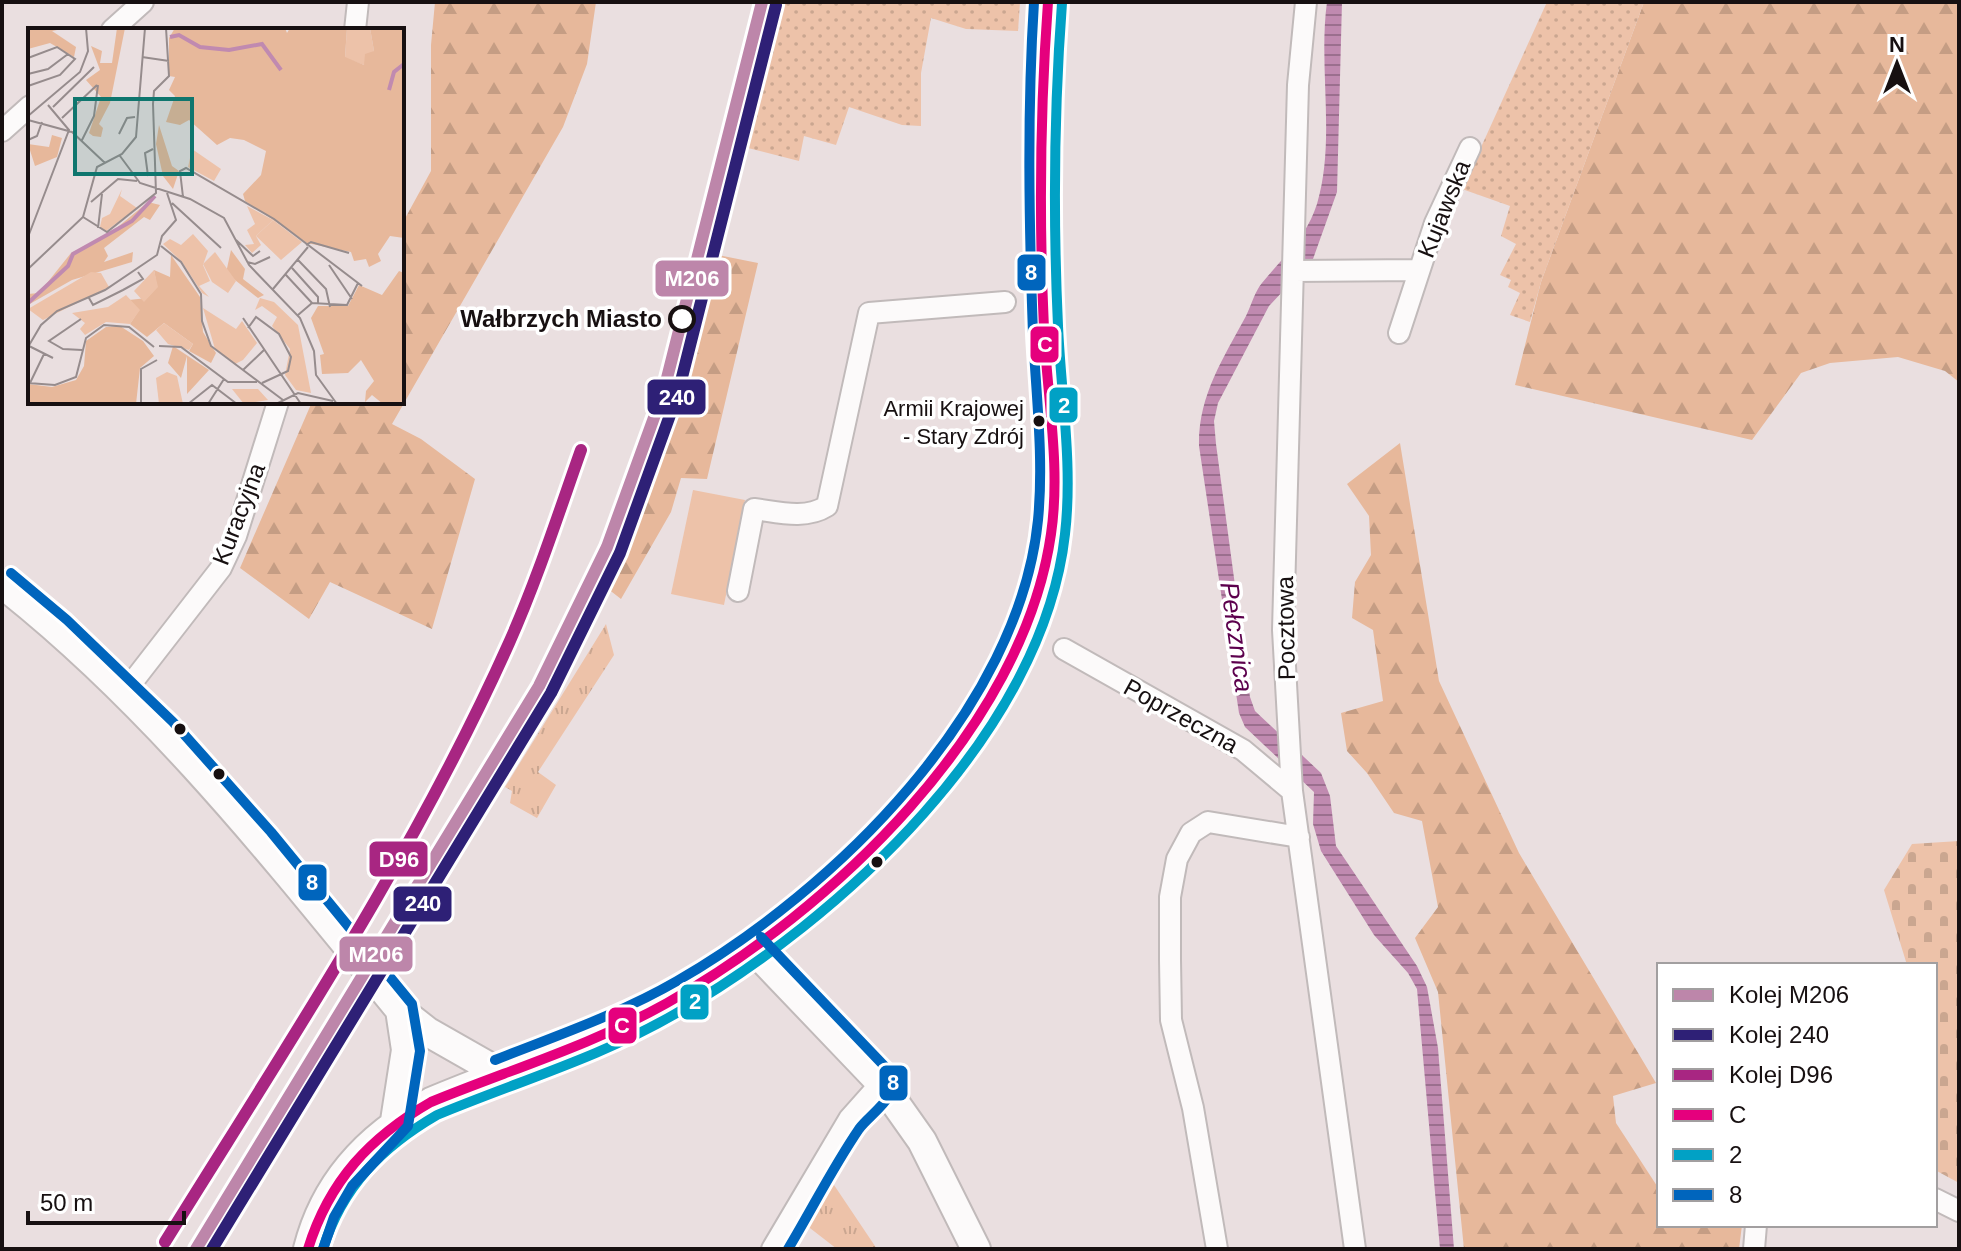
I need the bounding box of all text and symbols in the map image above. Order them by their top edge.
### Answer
north arrow [1857,24,1937,104]
inset map [28,28,404,404]
text: N [1889,32,1905,57]
street label: Kujawska [1412,156,1476,261]
line badge: 8 [1016,253,1047,292]
line badge: M206 [654,259,730,298]
text: 8 [1025,260,1037,285]
text: M206 [664,266,720,291]
place label: Wałbrzych Miasto [460,305,662,332]
marker: Wałbrzych Miasto [669,306,695,332]
line badge: C [1029,325,1060,364]
text: C [1037,332,1053,357]
line badge: 240 [646,378,707,416]
text: 240 [659,385,695,410]
line badge: 2 [1048,386,1079,424]
text: 2 [1058,393,1070,418]
place label: Armii Krajowej - Stary Zdrój [883,396,1024,449]
marker: Armii Krajowej - Stary Zdrój [1031,413,1047,429]
street label: Kuracyjna [207,459,270,568]
street label: Pocztowa [1271,575,1300,680]
water label: Pełcznica [1214,580,1260,694]
street label: Poprzeczna [1119,673,1244,758]
unlabelled marker [172,721,188,737]
unlabelled marker [211,766,227,782]
line badge: D96 [368,840,429,878]
text: D96 [379,847,419,872]
unlabelled marker [869,854,885,870]
line badge: 8 [297,863,328,902]
text: 8 [306,870,318,895]
line badge: 240 [392,885,453,923]
text: 240 [405,891,441,916]
line badge: M206 [338,935,414,973]
text: M206 [348,942,404,967]
legend [1657,963,1937,1227]
text: Kolej M206 [1729,981,1849,1008]
line badge: 2 [679,983,710,1021]
text: 2 [689,989,701,1014]
line badge: C [607,1006,638,1045]
text: C [614,1013,630,1038]
text: Kolej 240 [1729,1021,1829,1048]
text: Kolej D96 [1729,1061,1833,1088]
line badge: 8 [878,1064,909,1102]
text: 8 [887,1070,899,1095]
text: C [1729,1101,1746,1128]
text: 2 [1729,1141,1742,1168]
scale bar [28,1175,184,1225]
text: 8 [1729,1181,1742,1208]
text: 50 m [40,1189,93,1216]

